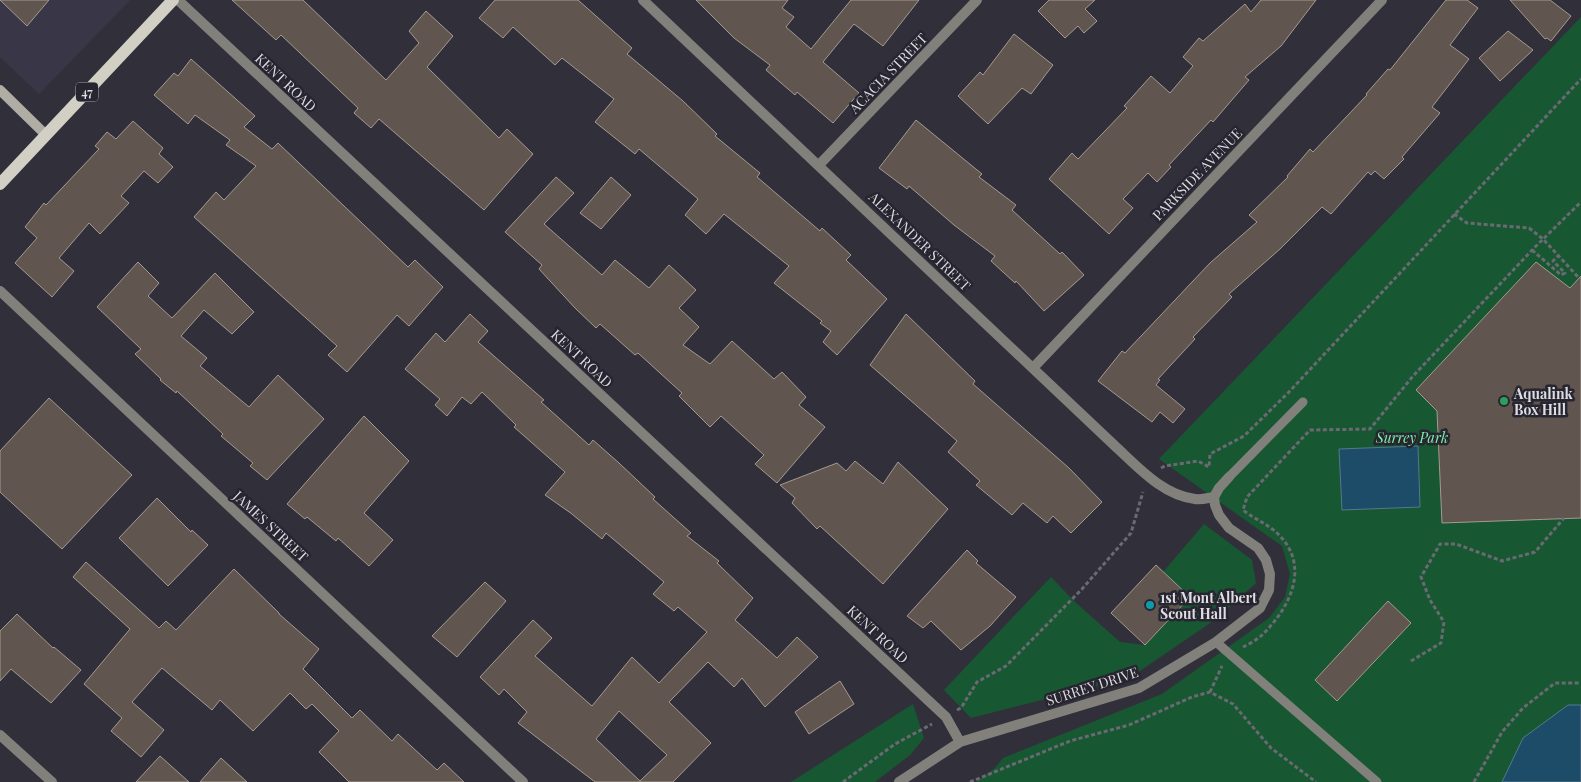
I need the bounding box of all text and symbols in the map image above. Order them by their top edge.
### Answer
street label: ACACIA STREET [844,29,931,118]
street label: KENT ROAD [251,49,321,115]
road number: 47 [76,82,98,101]
street label: PARKSIDE AVENUE [1148,124,1246,224]
street label: ALEXANDER STREET [864,187,975,295]
street label: KENT ROAD [547,325,617,391]
place label: Aqualink Box Hill [1513,384,1574,419]
marker: Aqualink Box Hill [1498,395,1510,407]
park label: Surrey Park [1375,428,1448,447]
street label: JAMES STREET [229,486,313,566]
place label: 1st Mont Albert Scout Hall [1160,588,1257,623]
marker: 1st Mont Albert Scout Hall [1144,599,1156,611]
street label: KENT ROAD [843,601,913,667]
street label: SURREY DRIVE [1043,662,1141,710]

